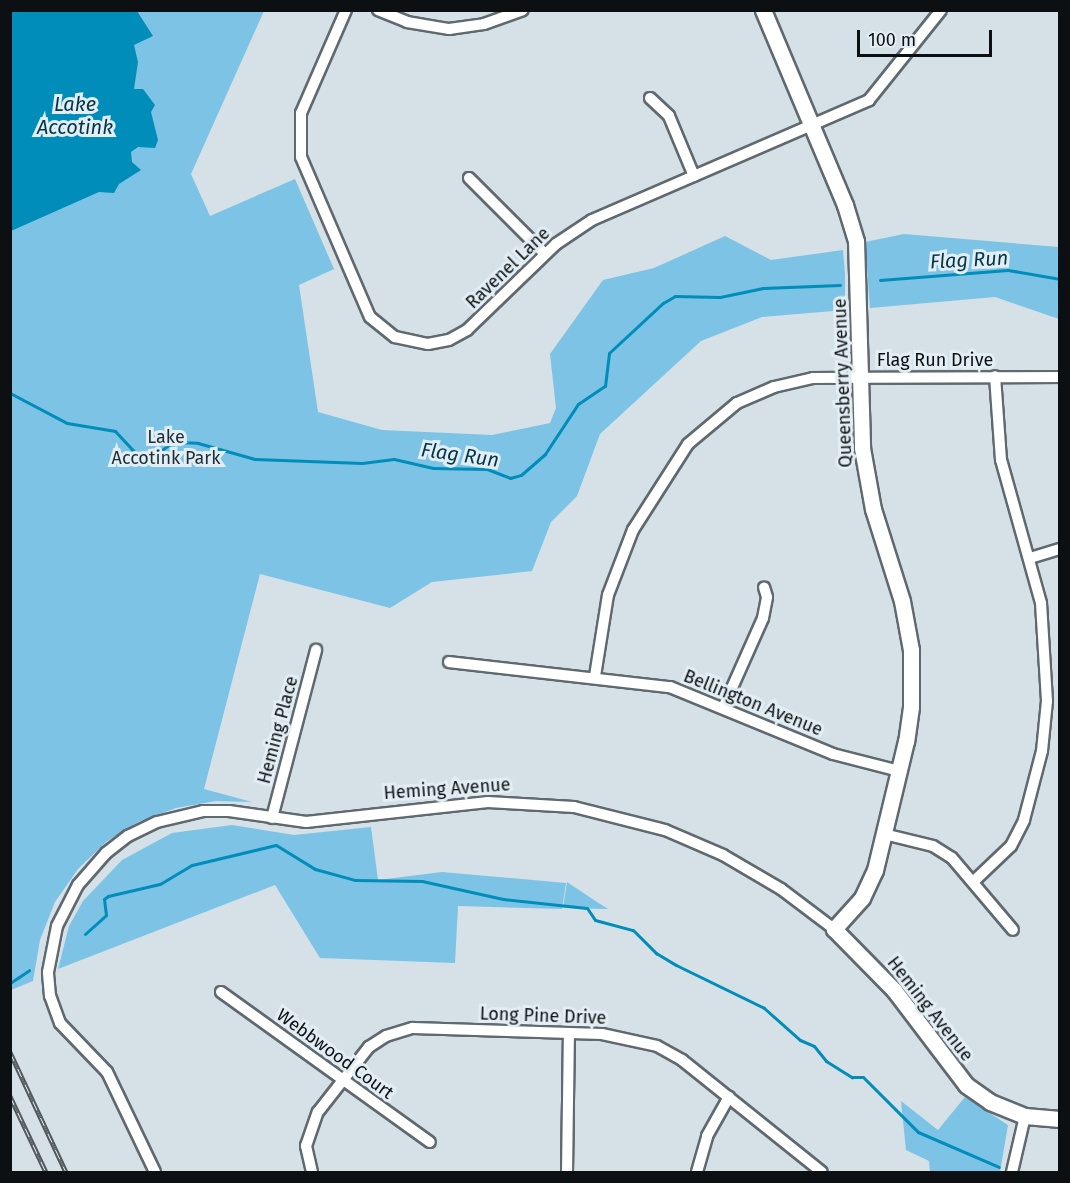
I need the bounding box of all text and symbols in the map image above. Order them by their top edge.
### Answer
scale bar [860,18,995,56]
text: 100 m [868,29,916,51]
water label: Lake Accotink [37,93,113,140]
street label: Ravenel Lane [462,223,554,313]
water label: Flag Run [929,246,1009,274]
street label: Queensberry Avenue [829,298,857,468]
street label: Flag Run Drive [877,349,993,371]
park label: Lake Accotink Park [112,427,220,470]
water label: Flag Run [420,438,500,472]
street label: Bellington Avenue [680,665,826,741]
street label: Heming Place [253,674,303,786]
street label: Heming Avenue [383,774,511,804]
street label: Heming Avenue [882,952,978,1066]
street label: Long Pine Drive [479,1003,607,1029]
street label: Webbwood Court [272,1004,398,1104]

